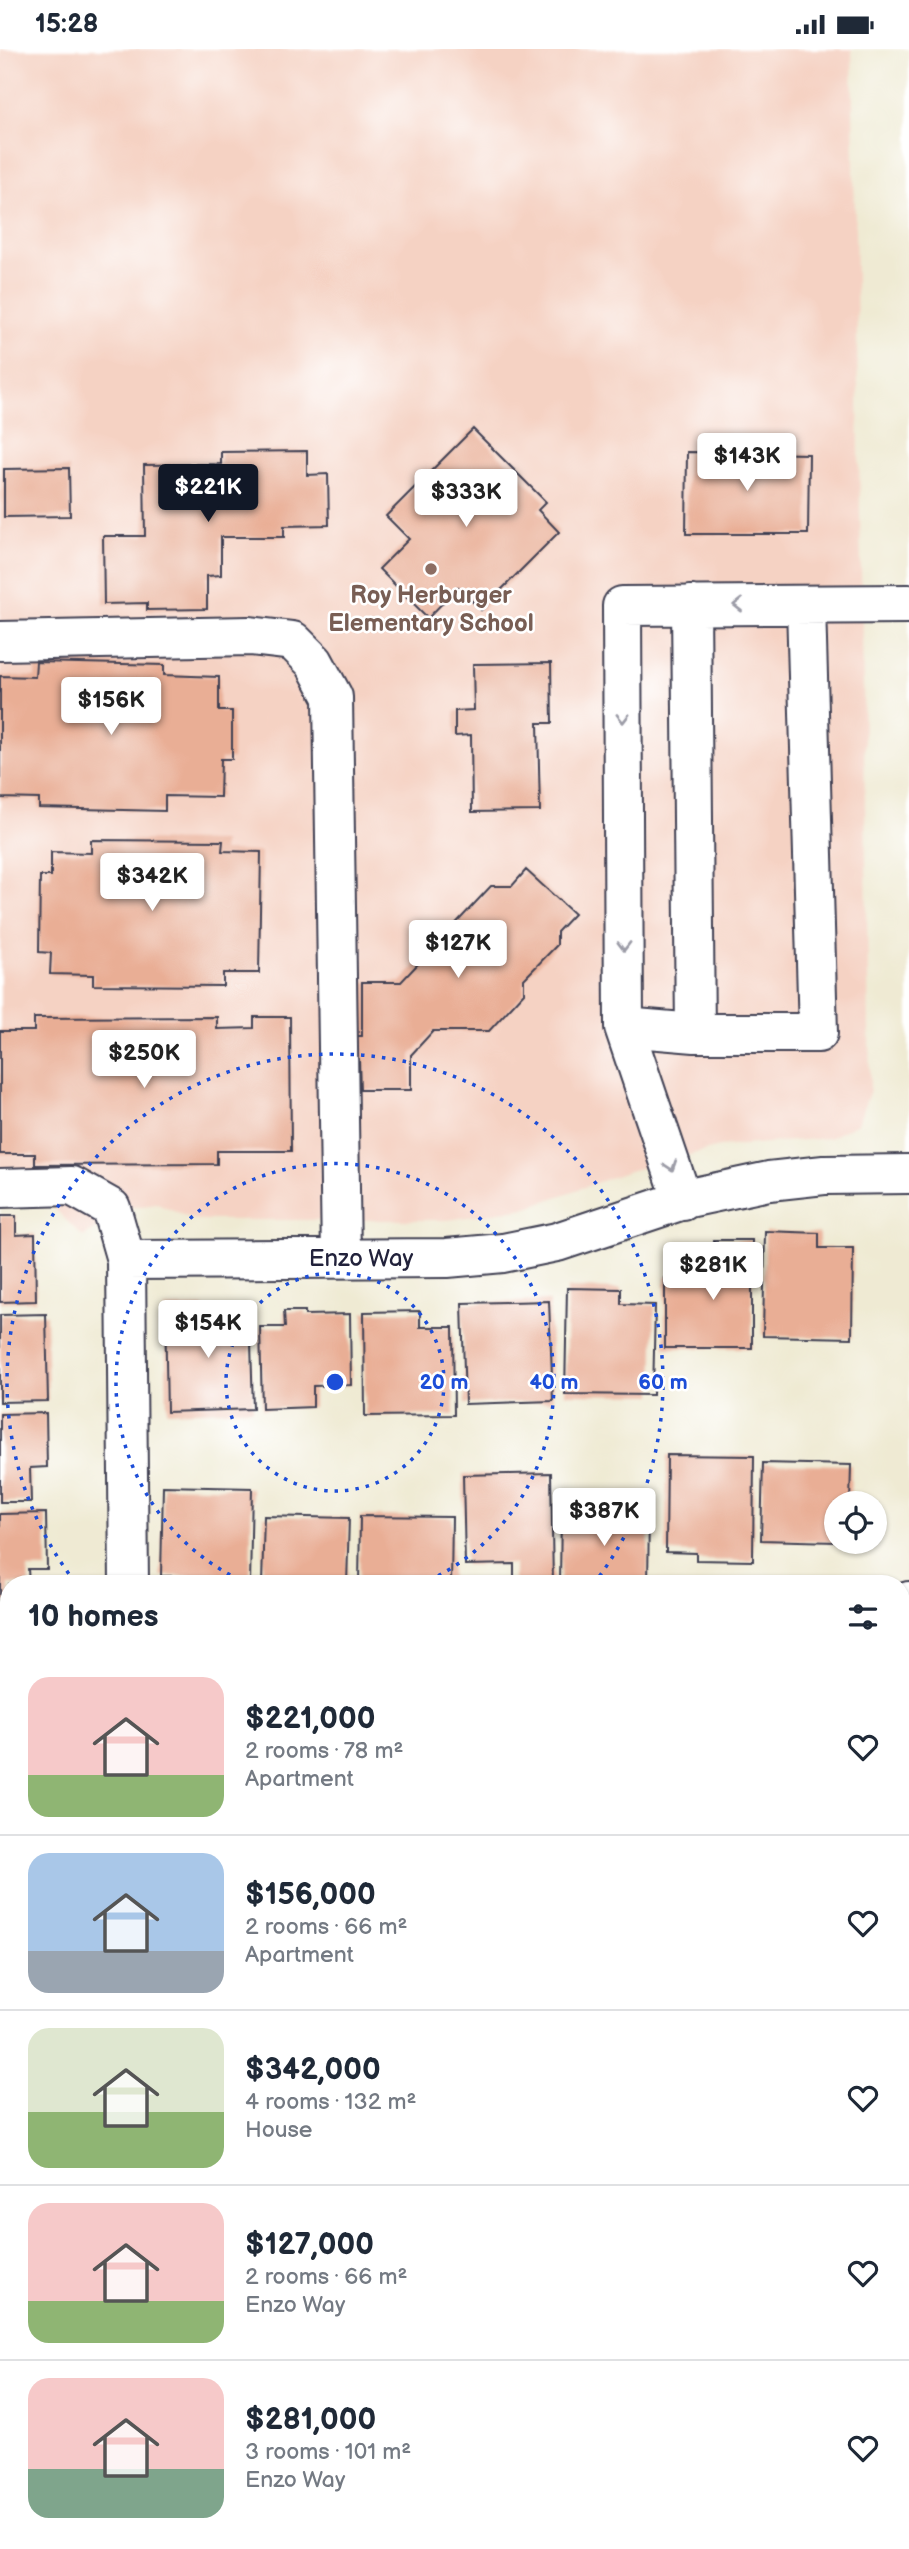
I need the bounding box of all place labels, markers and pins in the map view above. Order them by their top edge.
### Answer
pin: $143K [698,433,796,493]
pin: $221K [159,465,257,524]
pin: $333K [417,469,515,529]
marker: Roy Herburger Elementary School [423,561,439,577]
place label: Roy Herburger Elementary School [328,581,534,638]
pin: $156K [62,677,160,737]
pin: $342K [103,853,201,913]
pin: $127K [409,921,507,980]
pin: $250K [95,1031,193,1090]
pin: $281K [664,1243,762,1302]
pin: $154K [159,1301,257,1360]
centre of rings [323,1370,347,1394]
pin: $387K [555,1489,653,1548]

